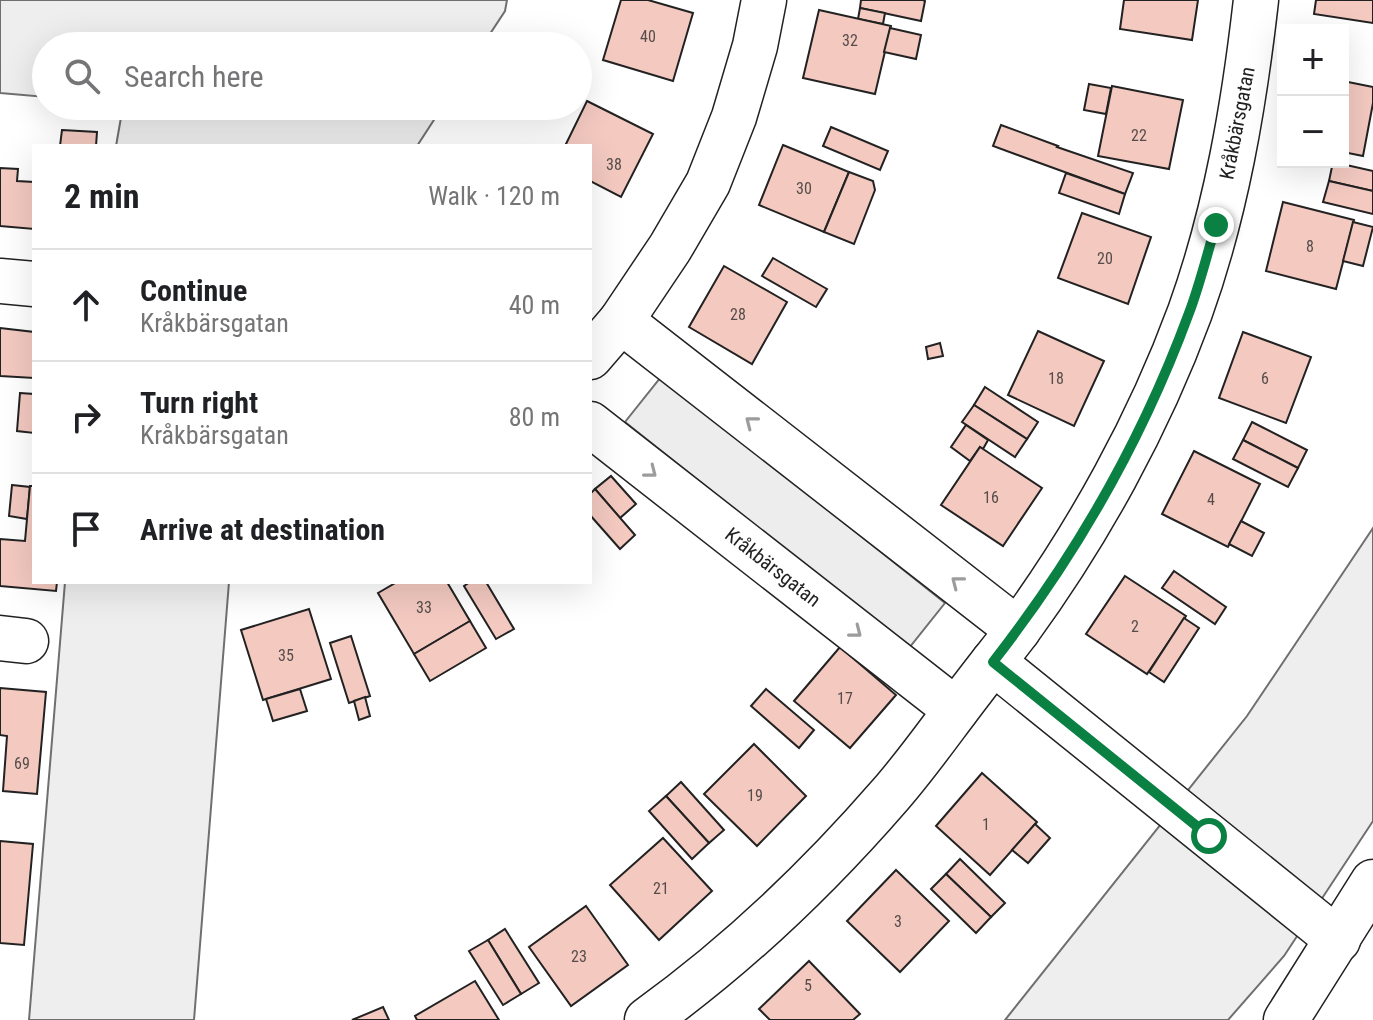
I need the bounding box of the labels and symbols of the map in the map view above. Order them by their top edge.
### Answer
house number: 40 [640,27,656,46]
house number: 32 [842,31,858,50]
street label: Kråkbärsgatan [1214,65,1260,181]
house number: 22 [1131,126,1147,145]
house number: 38 [606,155,622,174]
house number: 30 [796,179,812,198]
route end [1198,207,1234,243]
house number: 8 [1306,237,1314,256]
house number: 20 [1097,249,1113,268]
house number: 28 [730,305,746,324]
house number: 18 [1048,369,1064,388]
house number: 6 [1261,369,1269,388]
one-way arrow [746,417,760,432]
one-way arrow [642,462,657,476]
house number: 16 [983,488,999,507]
house number: 4 [1207,490,1215,509]
street label: Kråkbärsgatan [720,522,826,612]
one-way arrow [951,577,965,591]
house number: 33 [416,598,432,617]
house number: 2 [1131,617,1139,636]
one-way arrow [847,622,862,636]
house number: 35 [278,646,294,665]
house number: 17 [837,689,853,708]
house number: 69 [14,754,30,773]
house number: 19 [747,786,763,805]
house number: 1 [982,815,990,834]
route start [1191,818,1227,854]
house number: 21 [653,879,669,898]
house number: 3 [894,912,902,931]
house number: 23 [571,947,587,966]
house number: 5 [804,976,812,995]

